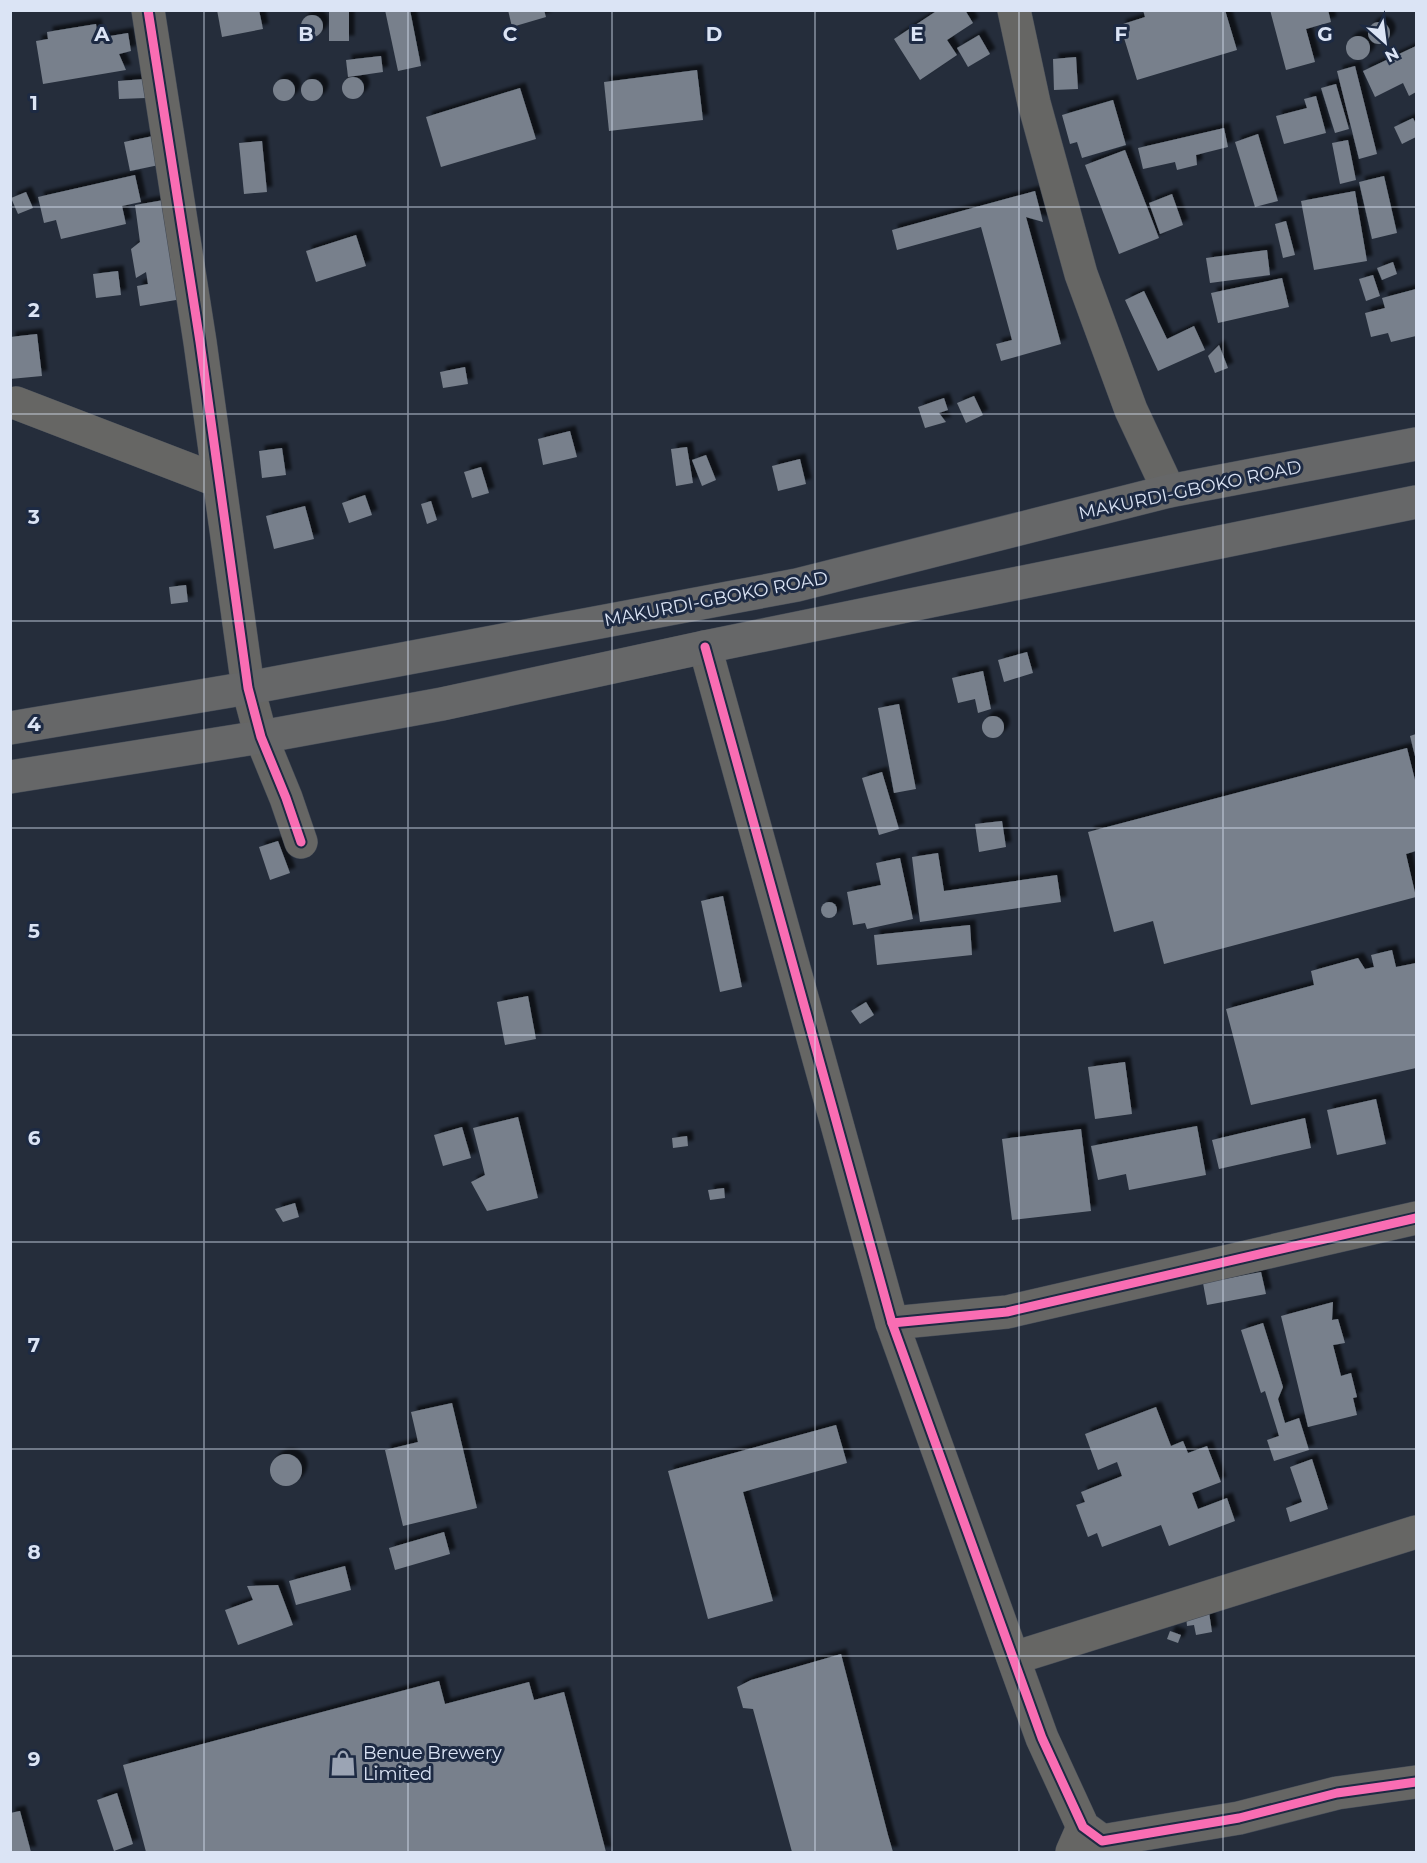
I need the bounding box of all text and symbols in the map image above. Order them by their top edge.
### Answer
north arrow [1355,12,1415,72]
text: A [93,22,110,46]
text: B [298,22,314,46]
text: C [503,22,518,46]
text: D [706,22,722,46]
text: E [910,22,924,46]
text: F [1115,22,1128,46]
text: G [1317,22,1333,46]
text: N [1382,43,1402,66]
text: 1 [30,91,38,115]
text: 2 [28,298,40,322]
street label: MAKURDI-GBOKO ROAD [1076,456,1304,524]
text: 3 [27,505,40,529]
street label: MAKURDI-GBOKO ROAD [602,566,830,632]
text: 4 [27,712,41,736]
text: 5 [28,919,40,943]
text: 6 [28,1126,41,1150]
text: 7 [28,1333,40,1357]
text: 8 [27,1540,41,1564]
place label: Benue Brewery Limited [363,1742,502,1785]
text: 9 [28,1747,40,1771]
shop icon: Benue Brewery Limited [328,1748,358,1778]

